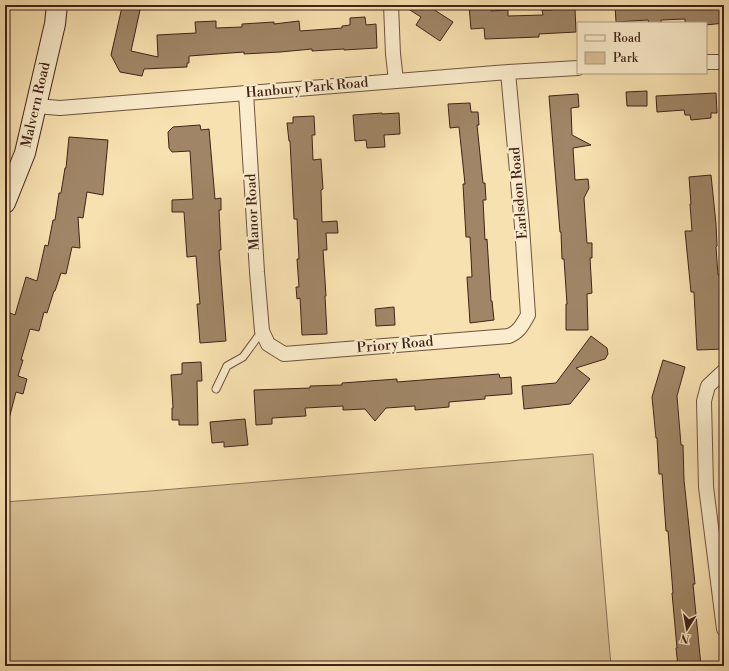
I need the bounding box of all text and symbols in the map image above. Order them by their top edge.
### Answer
legend [577,22,707,74]
text: Road [613,31,641,46]
text: Park [613,51,639,66]
street label: Malvern Road [17,60,55,150]
street label: Hanbury Park Road [245,74,369,102]
street label: Earlsdon Road [506,146,532,240]
street label: Manor Road [242,173,264,251]
street label: Priory Road [356,333,434,357]
north arrow [667,609,707,649]
text: N [679,630,691,646]

